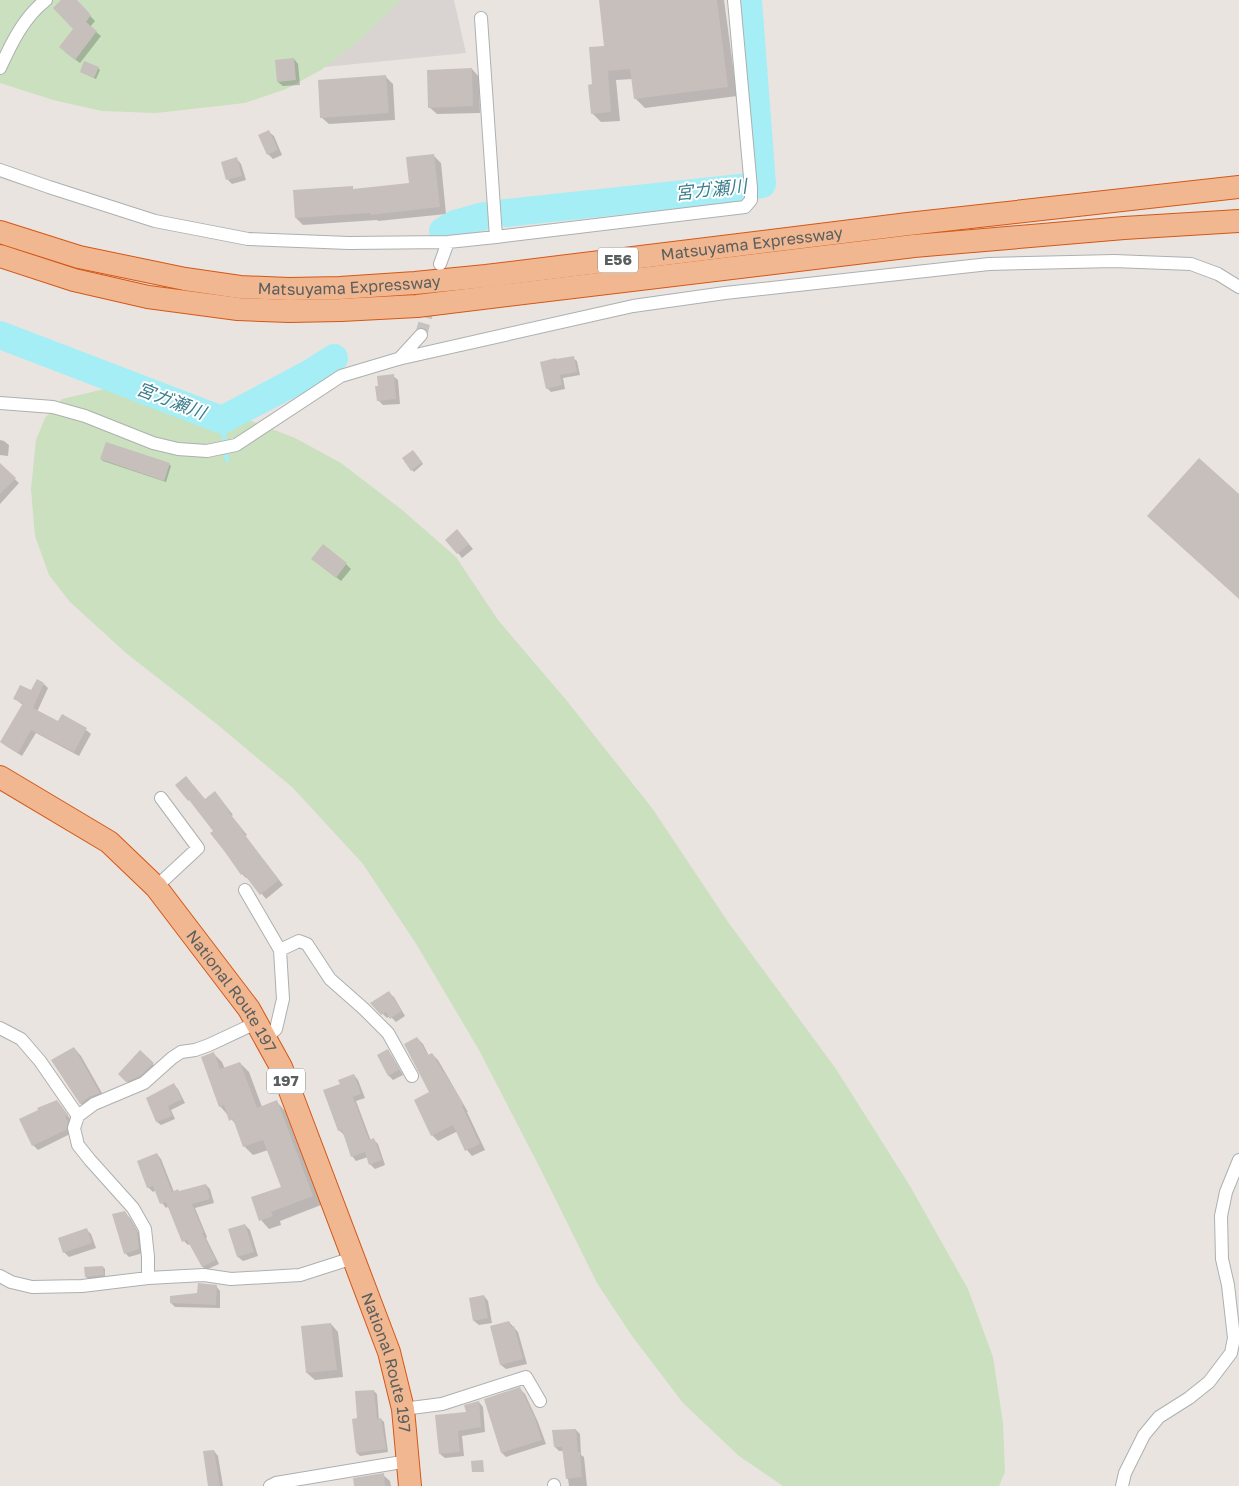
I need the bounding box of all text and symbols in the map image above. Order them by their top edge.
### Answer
water label: 宮ガ瀬川 [674,174,750,204]
street label: Matsuyama Expressway [660,222,844,264]
road number: E56 [598,248,638,272]
street label: Matsuyama Expressway [257,271,442,299]
water label: 宮ガ瀬川 [134,377,211,424]
street label: National Route 197 [182,926,281,1056]
road number: 197 [267,1068,305,1094]
street label: National Route 197 [357,1290,415,1433]

